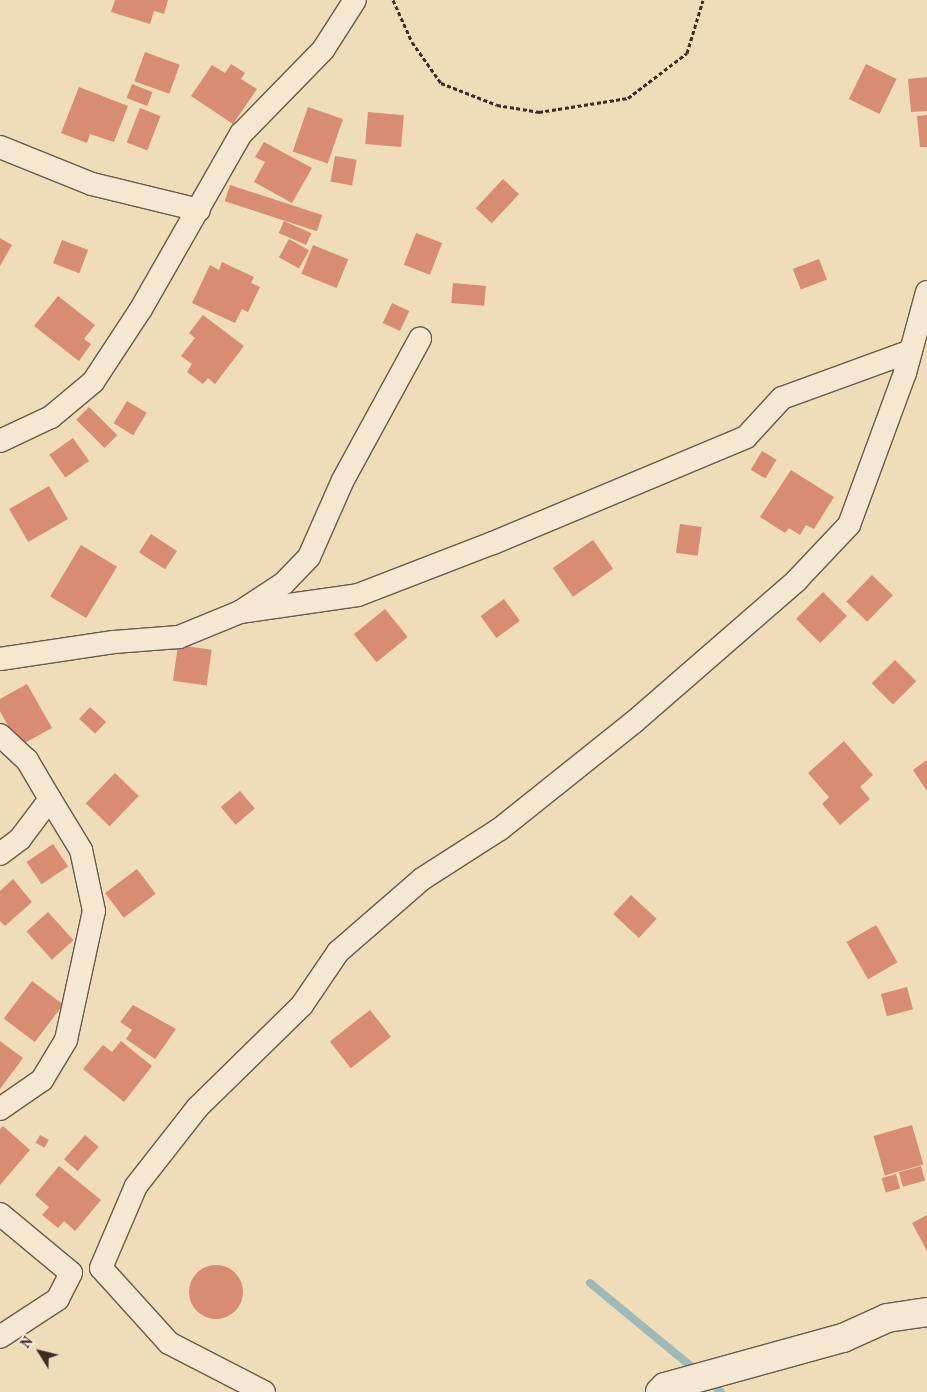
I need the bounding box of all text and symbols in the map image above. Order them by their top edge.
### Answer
north arrow [15,1327,65,1377]
text: N [17,1333,38,1353]

